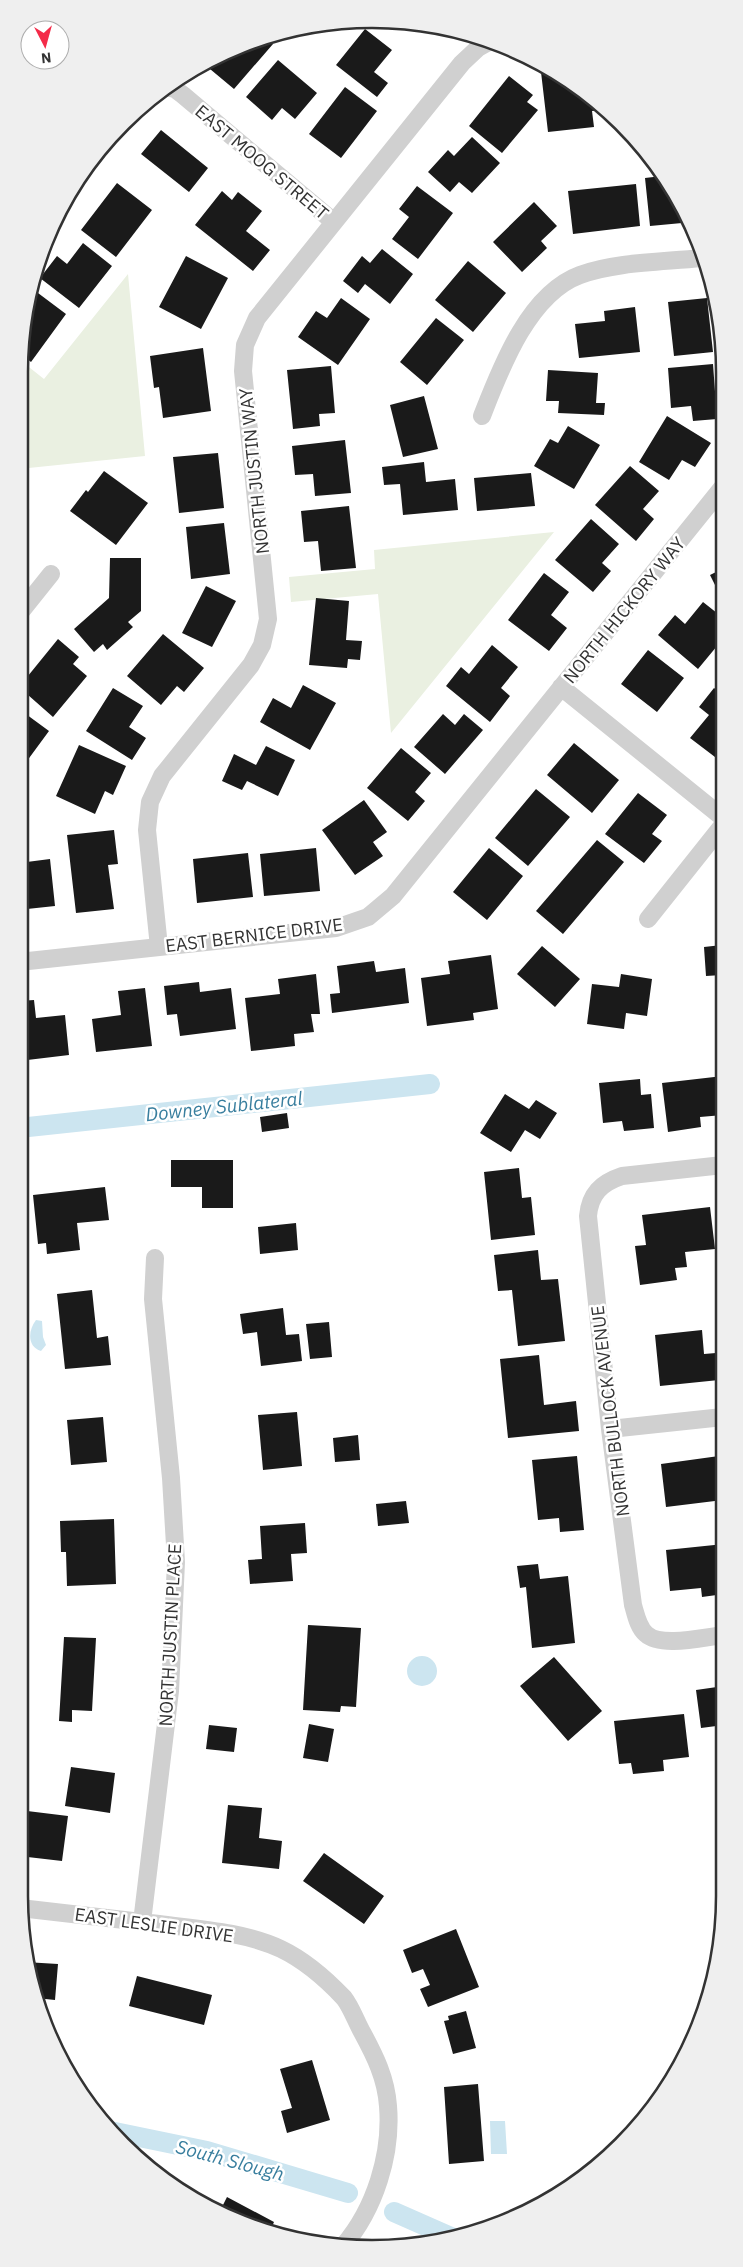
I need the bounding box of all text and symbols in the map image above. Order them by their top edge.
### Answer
north arrow [20,20,70,70]
text: N [40,48,52,67]
street label: EAST MOOG STREET [191,100,333,224]
street label: NORTH JUSTIN WAY [234,386,274,555]
street label: NORTH HICKORY WAY [558,532,690,688]
street label: EAST BERNICE DRIVE [164,913,344,957]
water label: Downey Sublateral [144,1086,304,1126]
street label: NORTH BULLOCK AVENUE [586,1304,634,1518]
street label: NORTH JUSTIN PLACE [154,1543,186,1727]
street label: EAST LESLIE DRIVE [73,1902,235,1948]
water label: South Slough [173,2134,287,2186]

